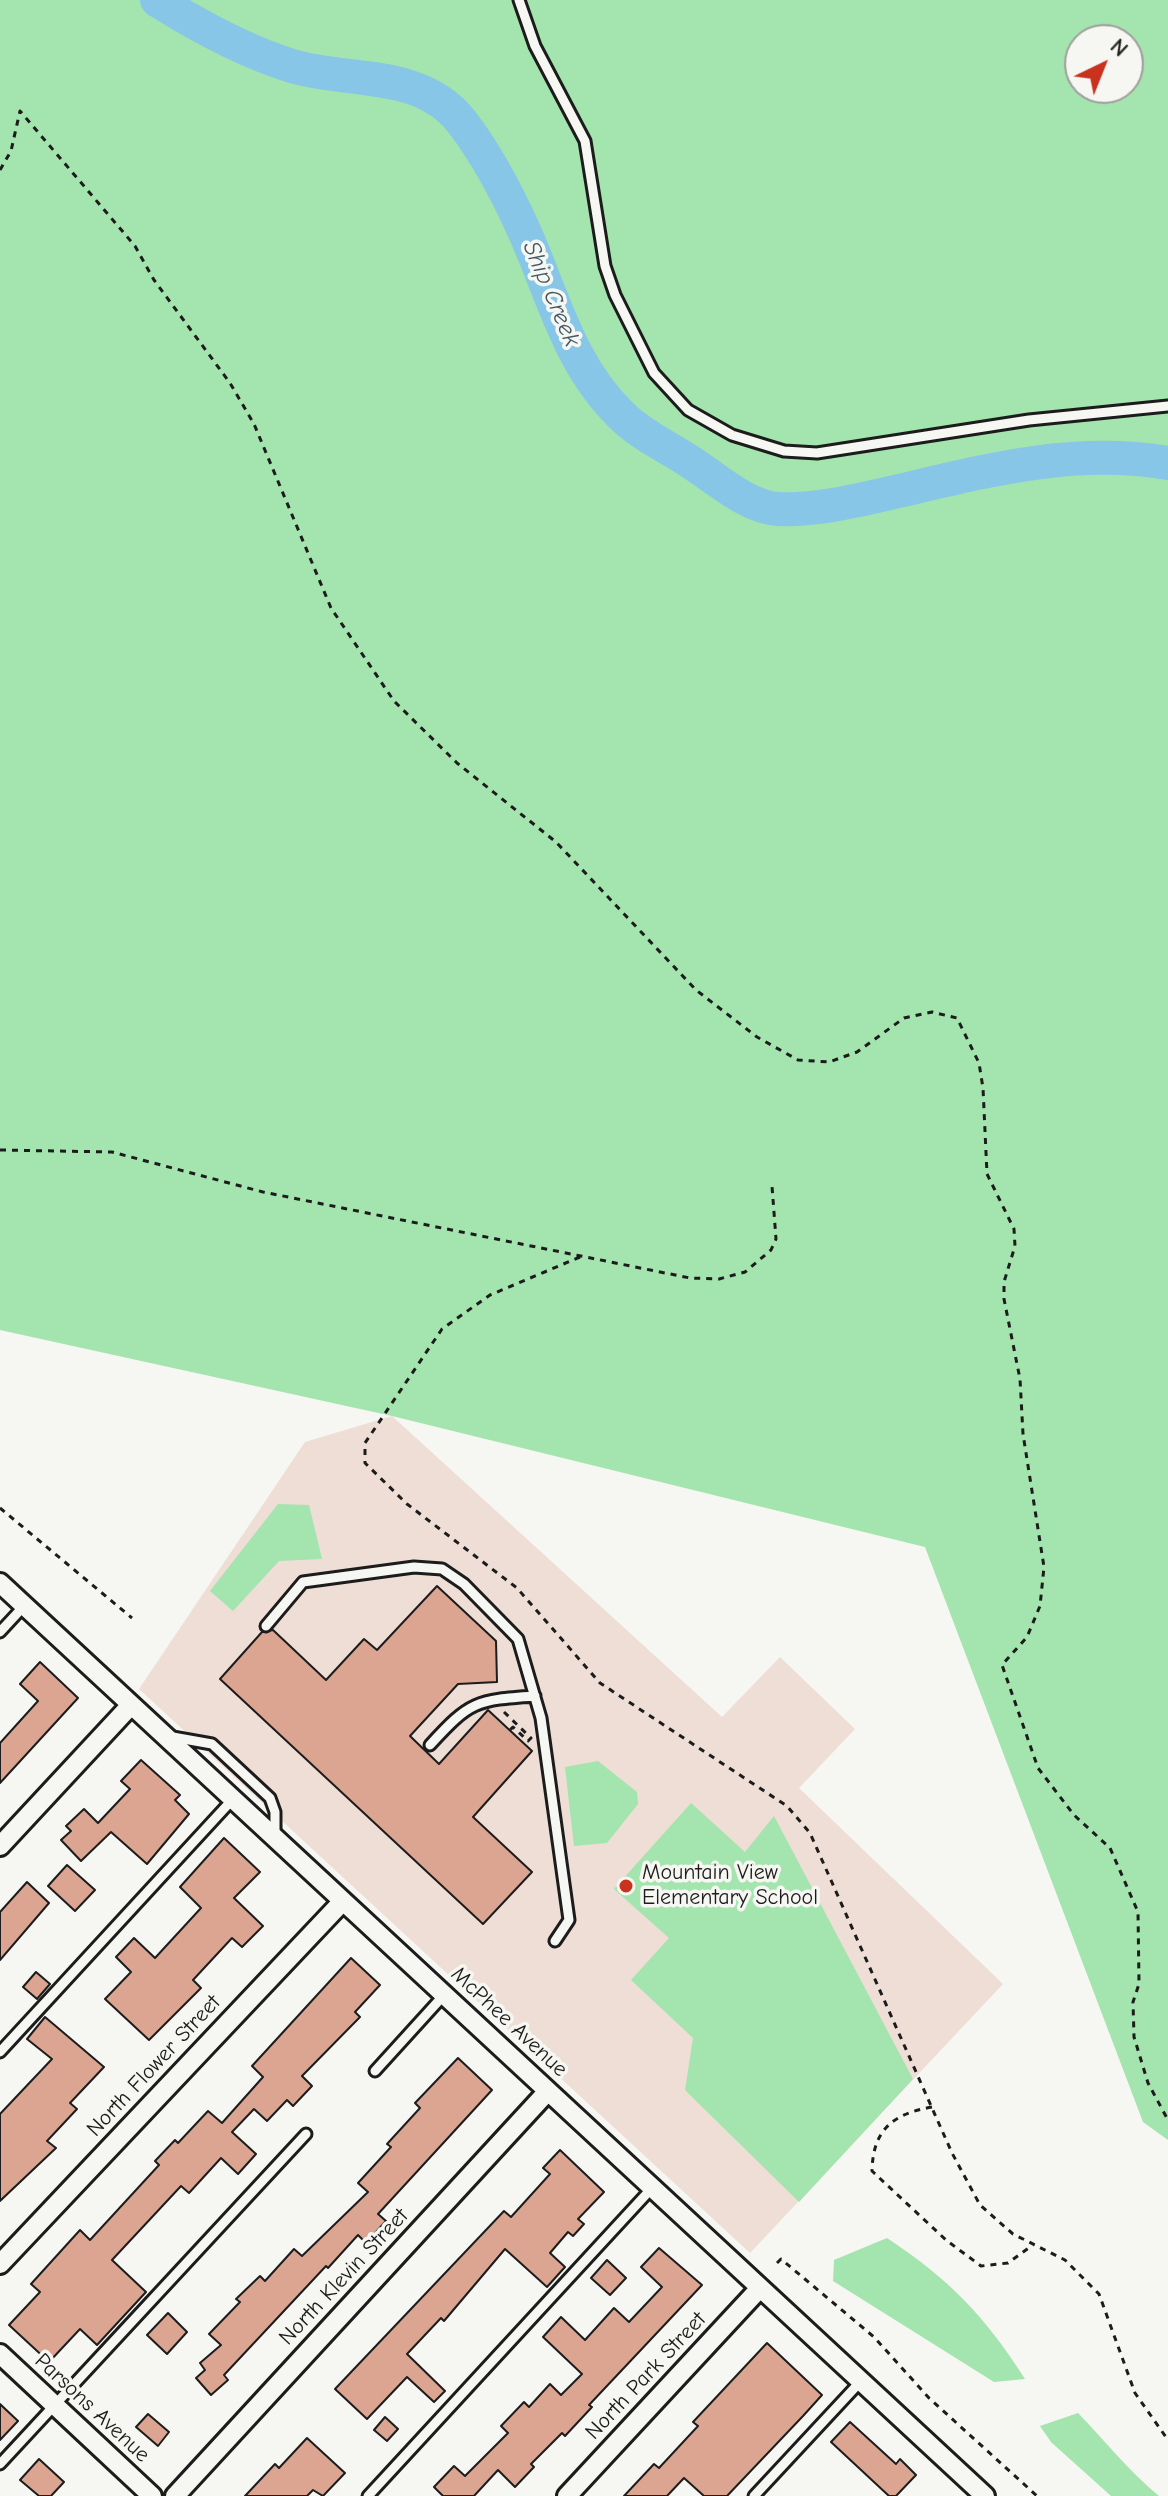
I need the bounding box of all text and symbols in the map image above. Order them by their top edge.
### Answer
north arrow [1064,24,1144,104]
text: N [1105,34,1133,62]
water label: Ship Creek [516,237,586,351]
place label: Mountain View Elementary School [642,1860,818,1912]
marker: Mountain View Elementary School [617,1877,635,1895]
street label: McPhee Avenue [445,1961,573,2083]
street label: North Flower Street [82,1990,226,2142]
street label: North Klevin Street [274,2203,414,2351]
street label: North Park Street [580,2307,712,2445]
street label: Parsons Avenue [29,2348,155,2468]

